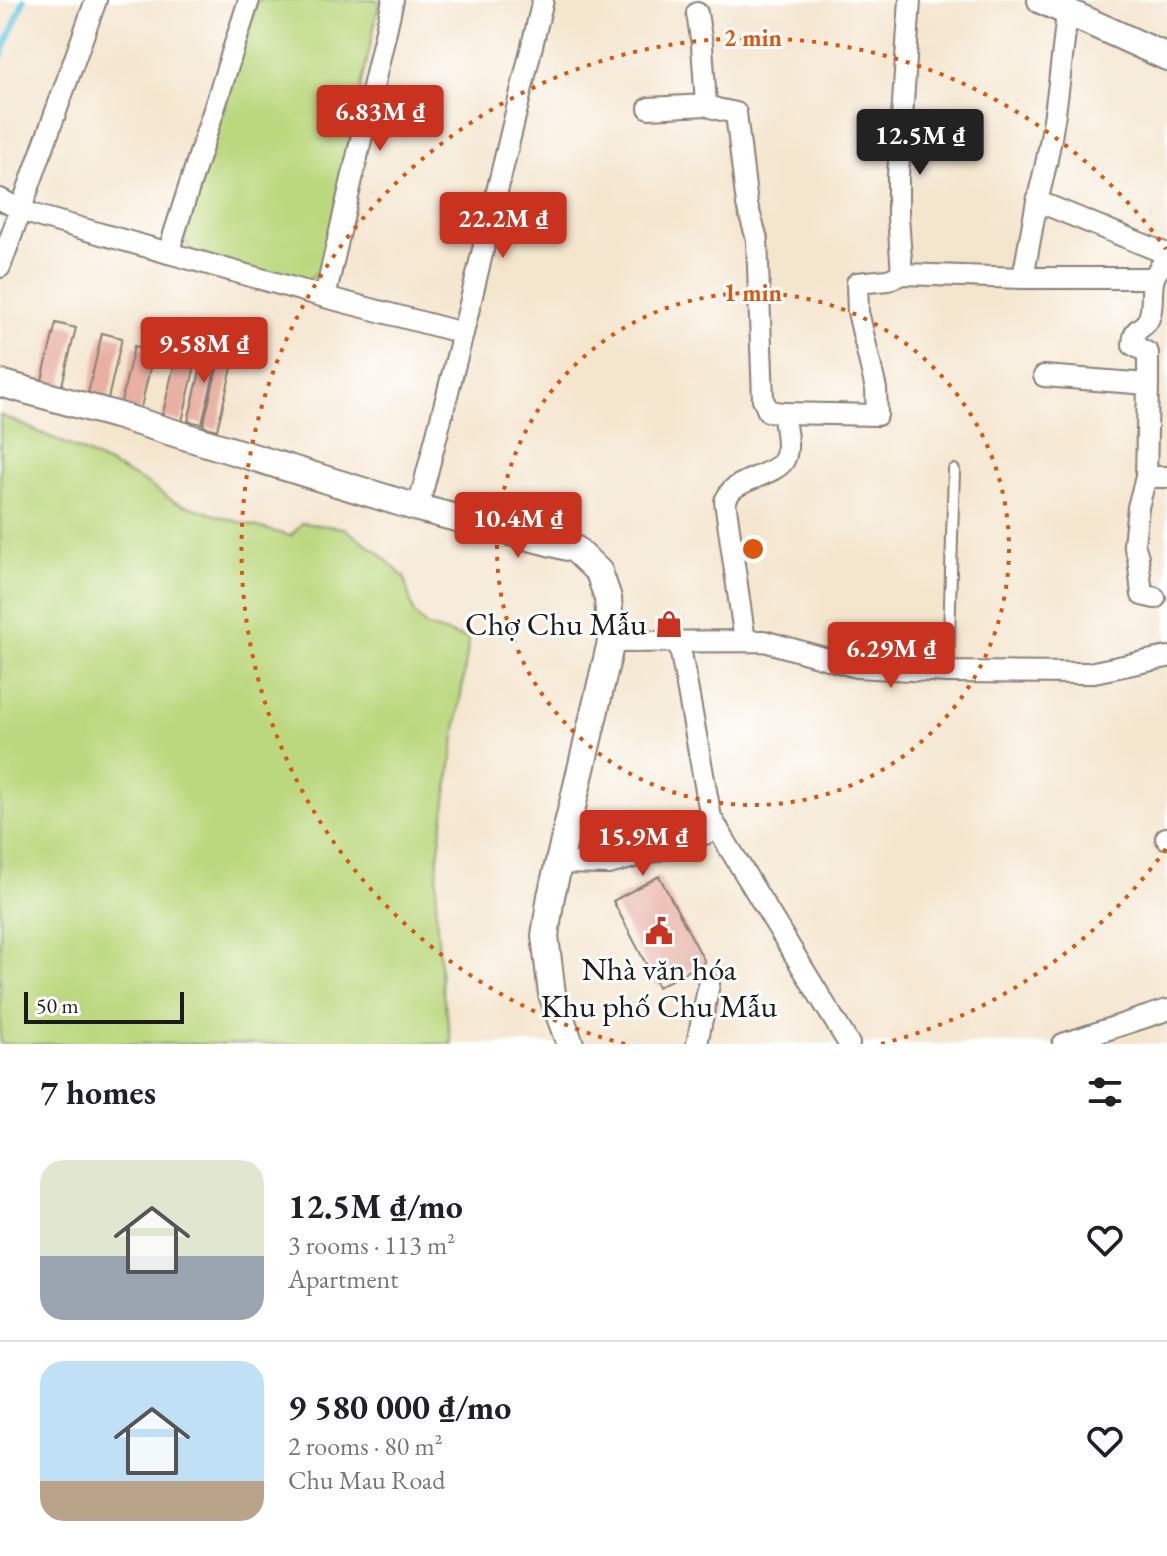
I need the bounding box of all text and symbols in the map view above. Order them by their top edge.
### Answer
text: 2 min [724,22,783,53]
pin: 6.83M ₫ [306,85,454,153]
text: 6.83M ₫ [335,94,425,128]
pin: 12.5M ₫ [846,109,994,177]
text: 12.5M ₫ [875,118,965,152]
pin: 22.2M ₫ [429,192,577,260]
text: 22.2M ₫ [458,201,548,235]
text: 1 min [724,277,783,308]
pin: 9.58M ₫ [130,317,278,385]
text: 9.58M ₫ [159,326,249,360]
pin: 10.4M ₫ [444,492,592,560]
text: 10.4M ₫ [473,501,563,535]
centre of rings [739,535,767,563]
place label: Chợ Chu Mẫu [465,603,647,645]
shop icon: Chợ Chu Mẫu [654,609,684,639]
pin: 6.29M ₫ [817,622,965,690]
text: 6.29M ₫ [846,631,936,665]
pin: 15.9M ₫ [569,810,717,878]
text: 15.9M ₫ [598,819,688,853]
public building icon: Nhà văn hóa Khu phố Chu Mẫu [644,916,674,946]
place label: Nhà văn hóa Khu phố Chu Mẫu [541,948,777,1027]
scale bar [24,988,184,1024]
text: 50 m [36,991,79,1020]
text: 7 homes [40,1070,156,1114]
icon: filters [1083,1070,1127,1114]
text: 12.5M ₫/mo [288,1184,463,1228]
icon: home [104,1192,200,1288]
icon: heart [1083,1218,1127,1262]
text: 3 rooms · 113 m² [288,1228,455,1262]
text: Apartment [288,1262,398,1296]
text: 9 580 000 ₫/mo [288,1385,511,1429]
icon: home [104,1393,200,1489]
icon: heart [1083,1419,1127,1463]
text: 2 rooms · 80 m² [288,1429,443,1463]
text: Chu Mau Road [288,1463,445,1497]

